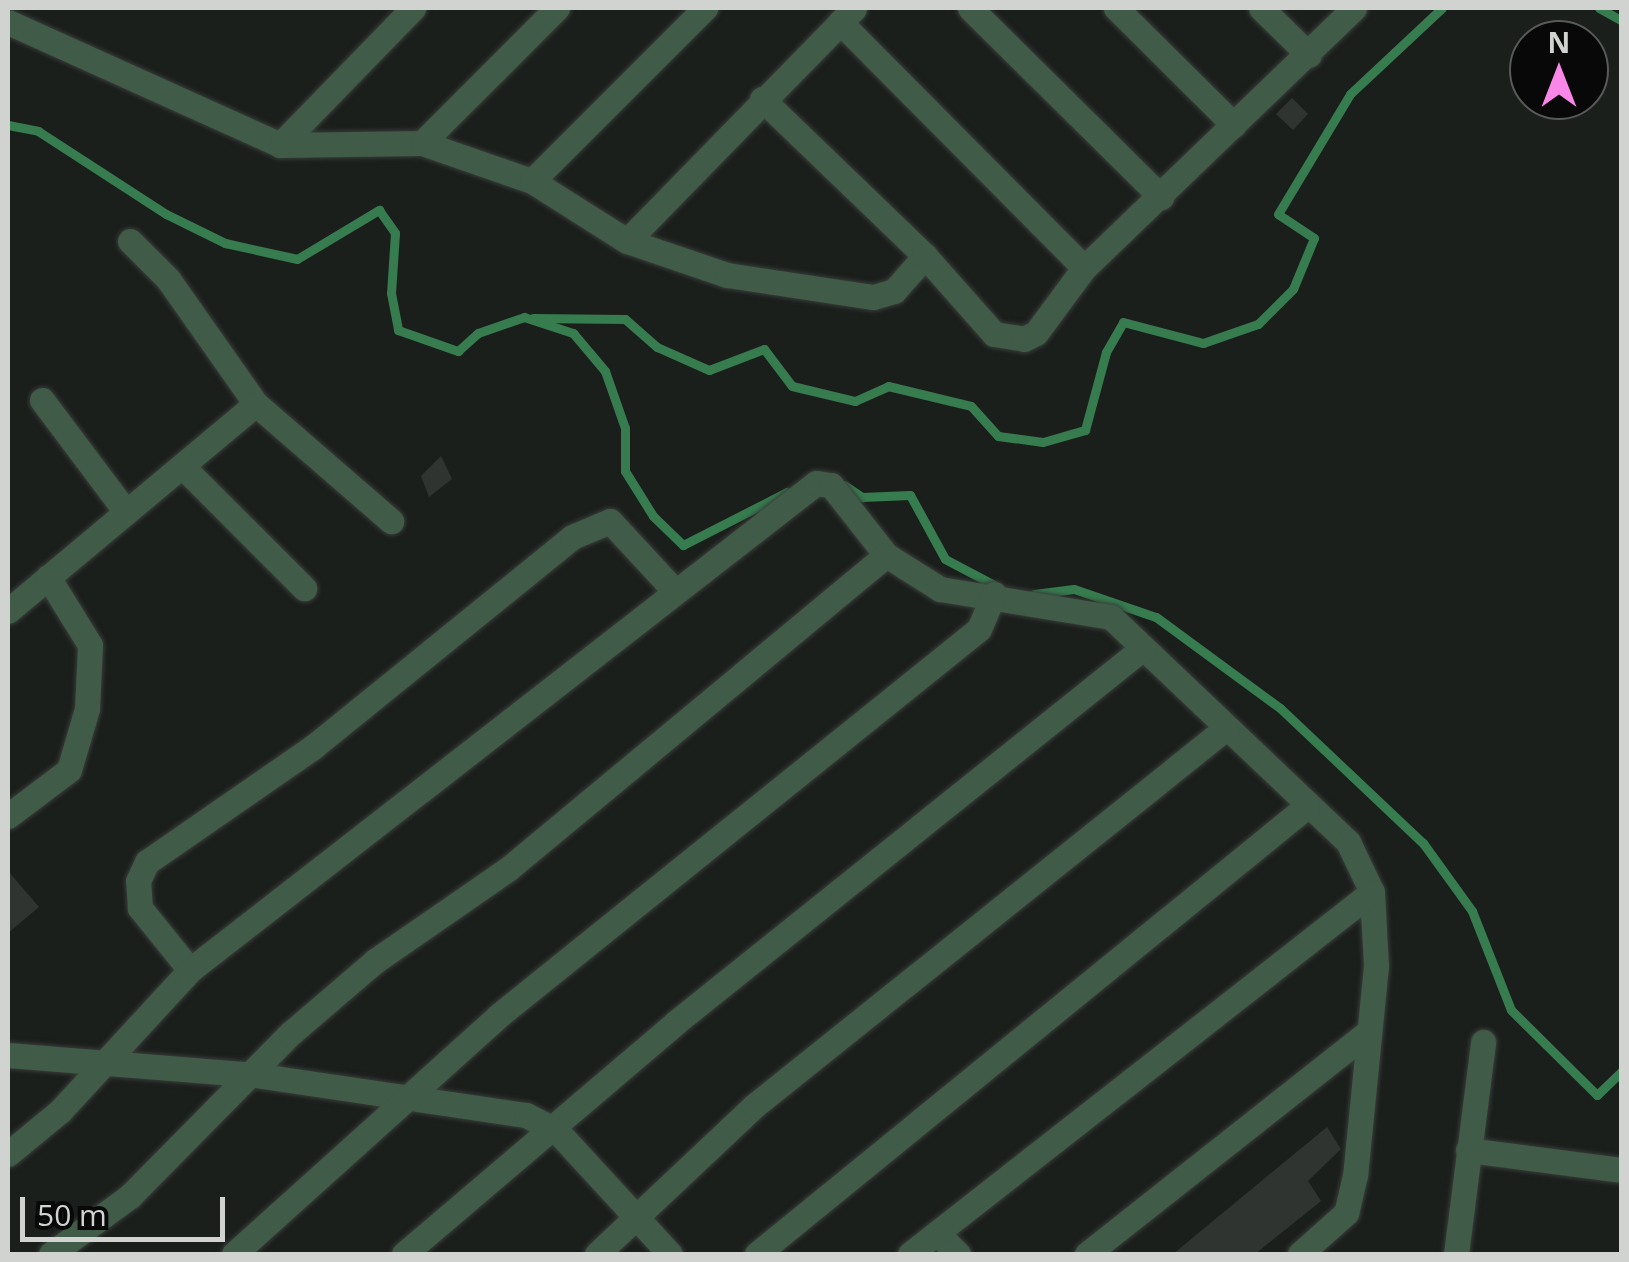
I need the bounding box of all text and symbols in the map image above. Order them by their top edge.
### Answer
north arrow [1509,20,1609,120]
text: N [1548,23,1570,61]
scale bar [25,1177,230,1239]
text: 50 m [37,1194,107,1235]

